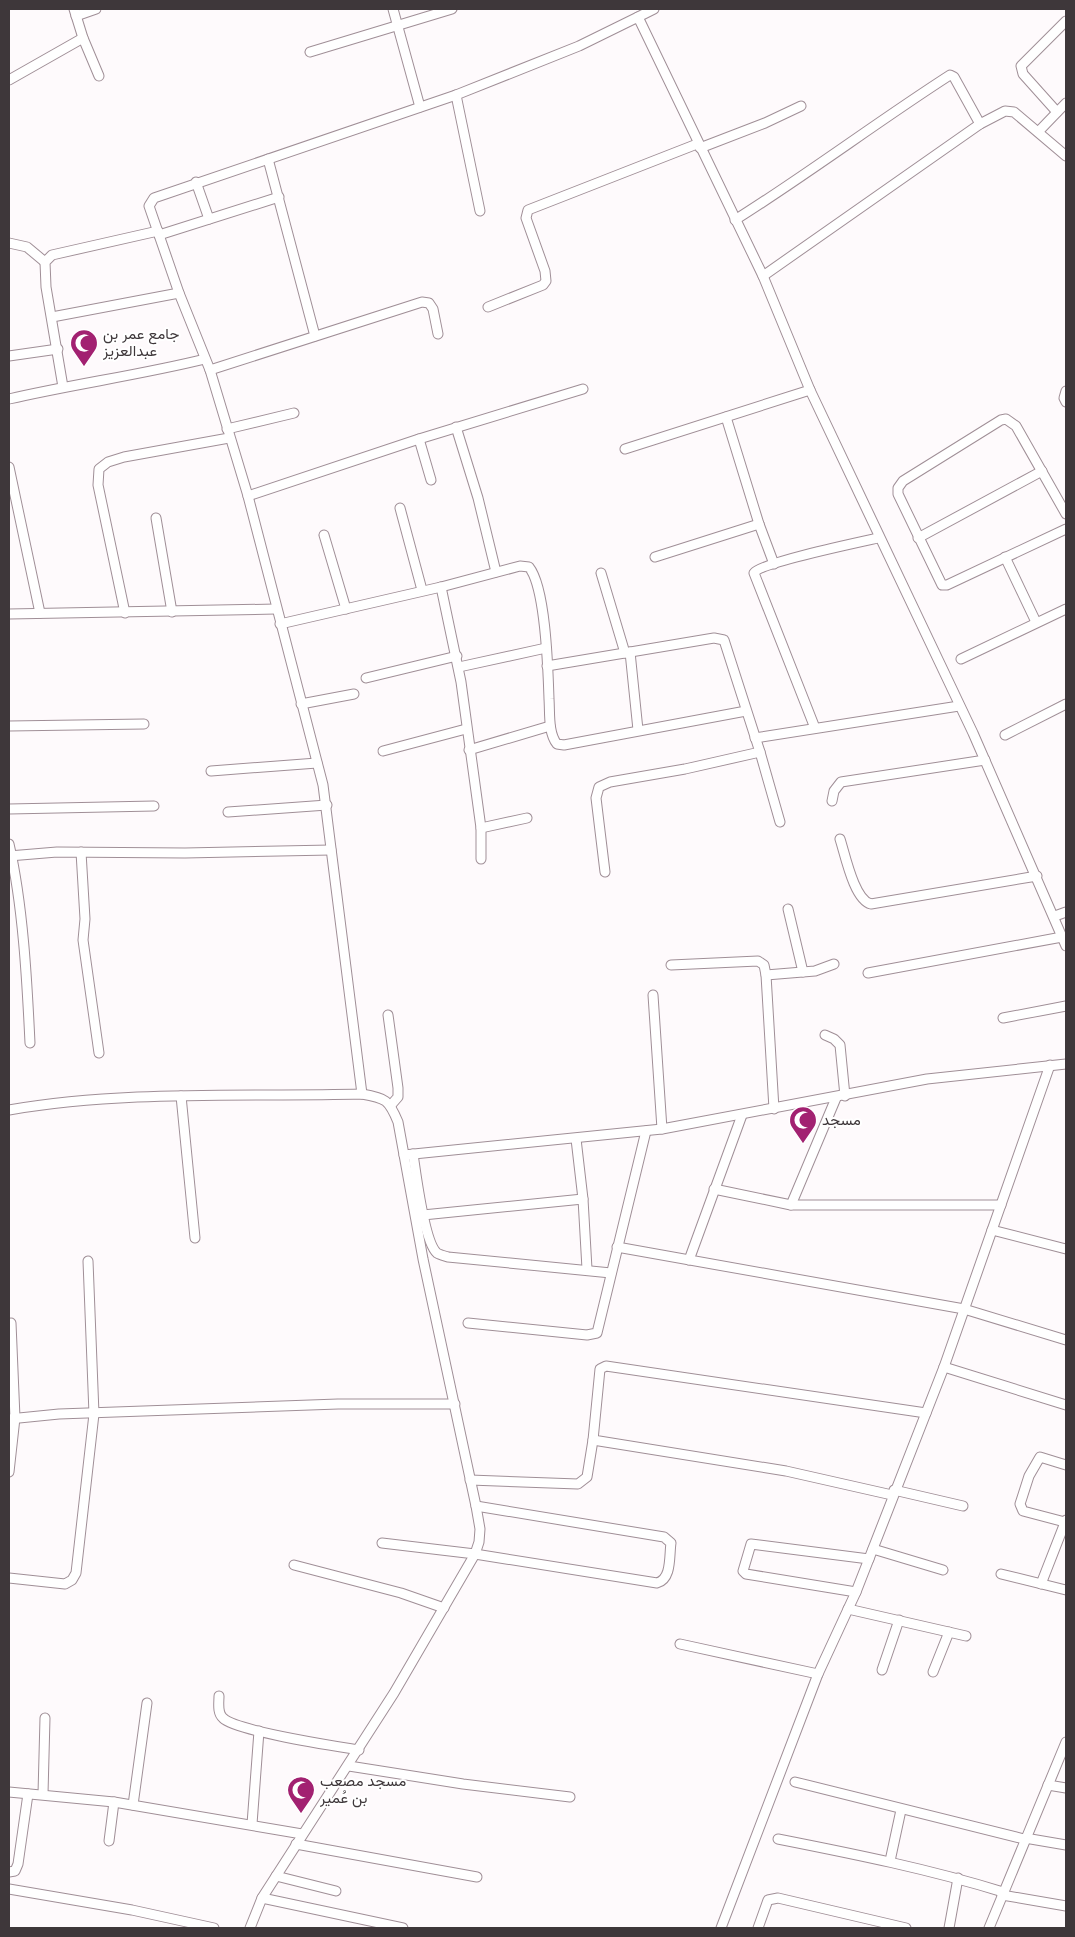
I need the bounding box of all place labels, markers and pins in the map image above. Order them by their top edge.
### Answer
place label: جامع عمر بن عبدالعزيز [102,323,179,360]
mosque icon: جامع عمر بن عبدالعزيز [69,328,99,367]
mosque icon: مسجد [788,1105,818,1144]
place label: مسجد [822,1109,861,1129]
place label: مسجد مصعب بن عُمير [319,1770,406,1808]
mosque icon: مسجد مصعب بن عُمير [286,1775,316,1814]

